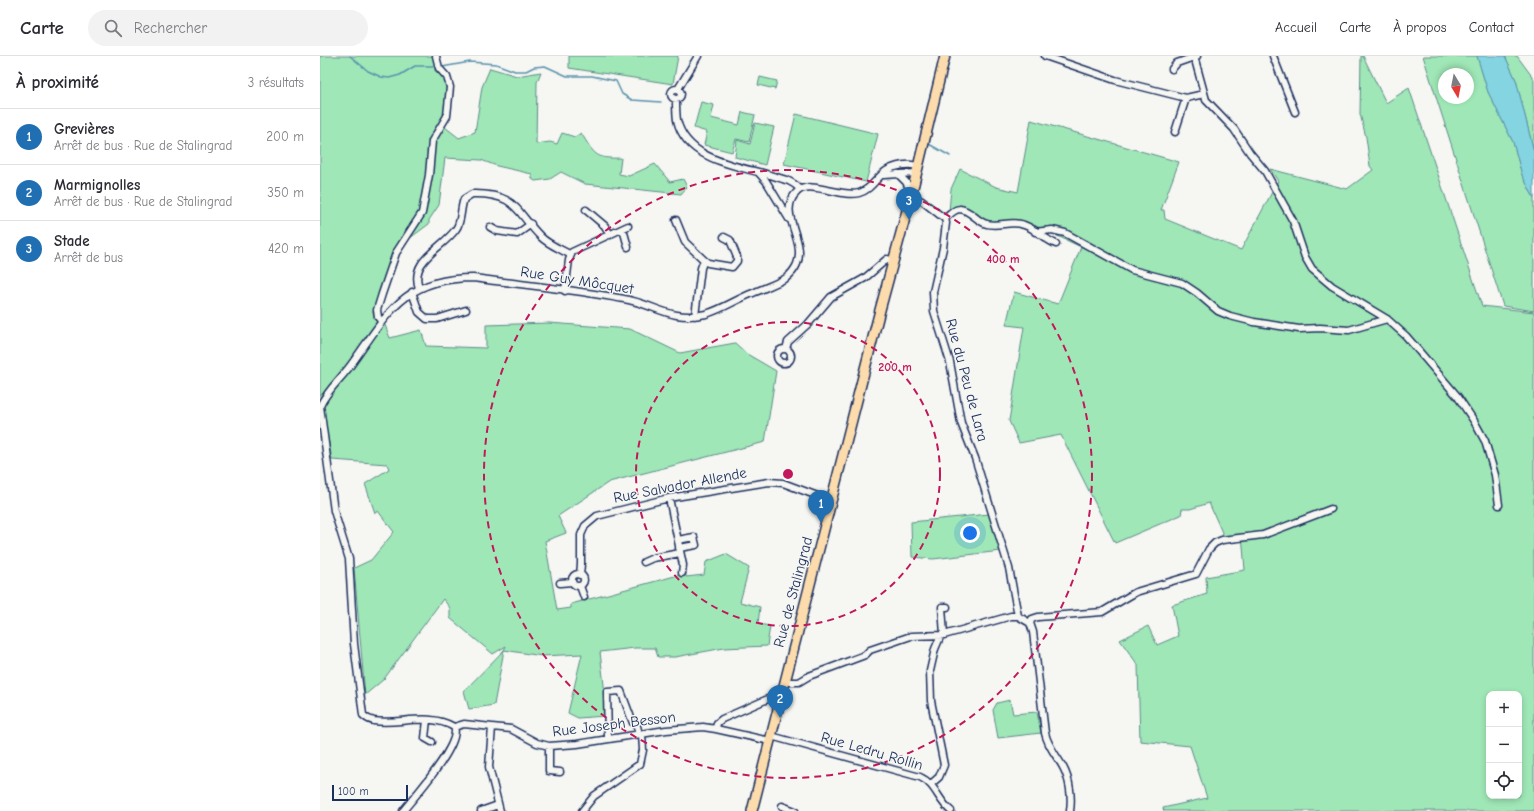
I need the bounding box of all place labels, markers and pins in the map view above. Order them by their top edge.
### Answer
pin: 3 [896,187,922,220]
centre of rings [781,467,795,481]
pin: 1 [808,490,834,523]
pin: 2 [767,685,793,718]

